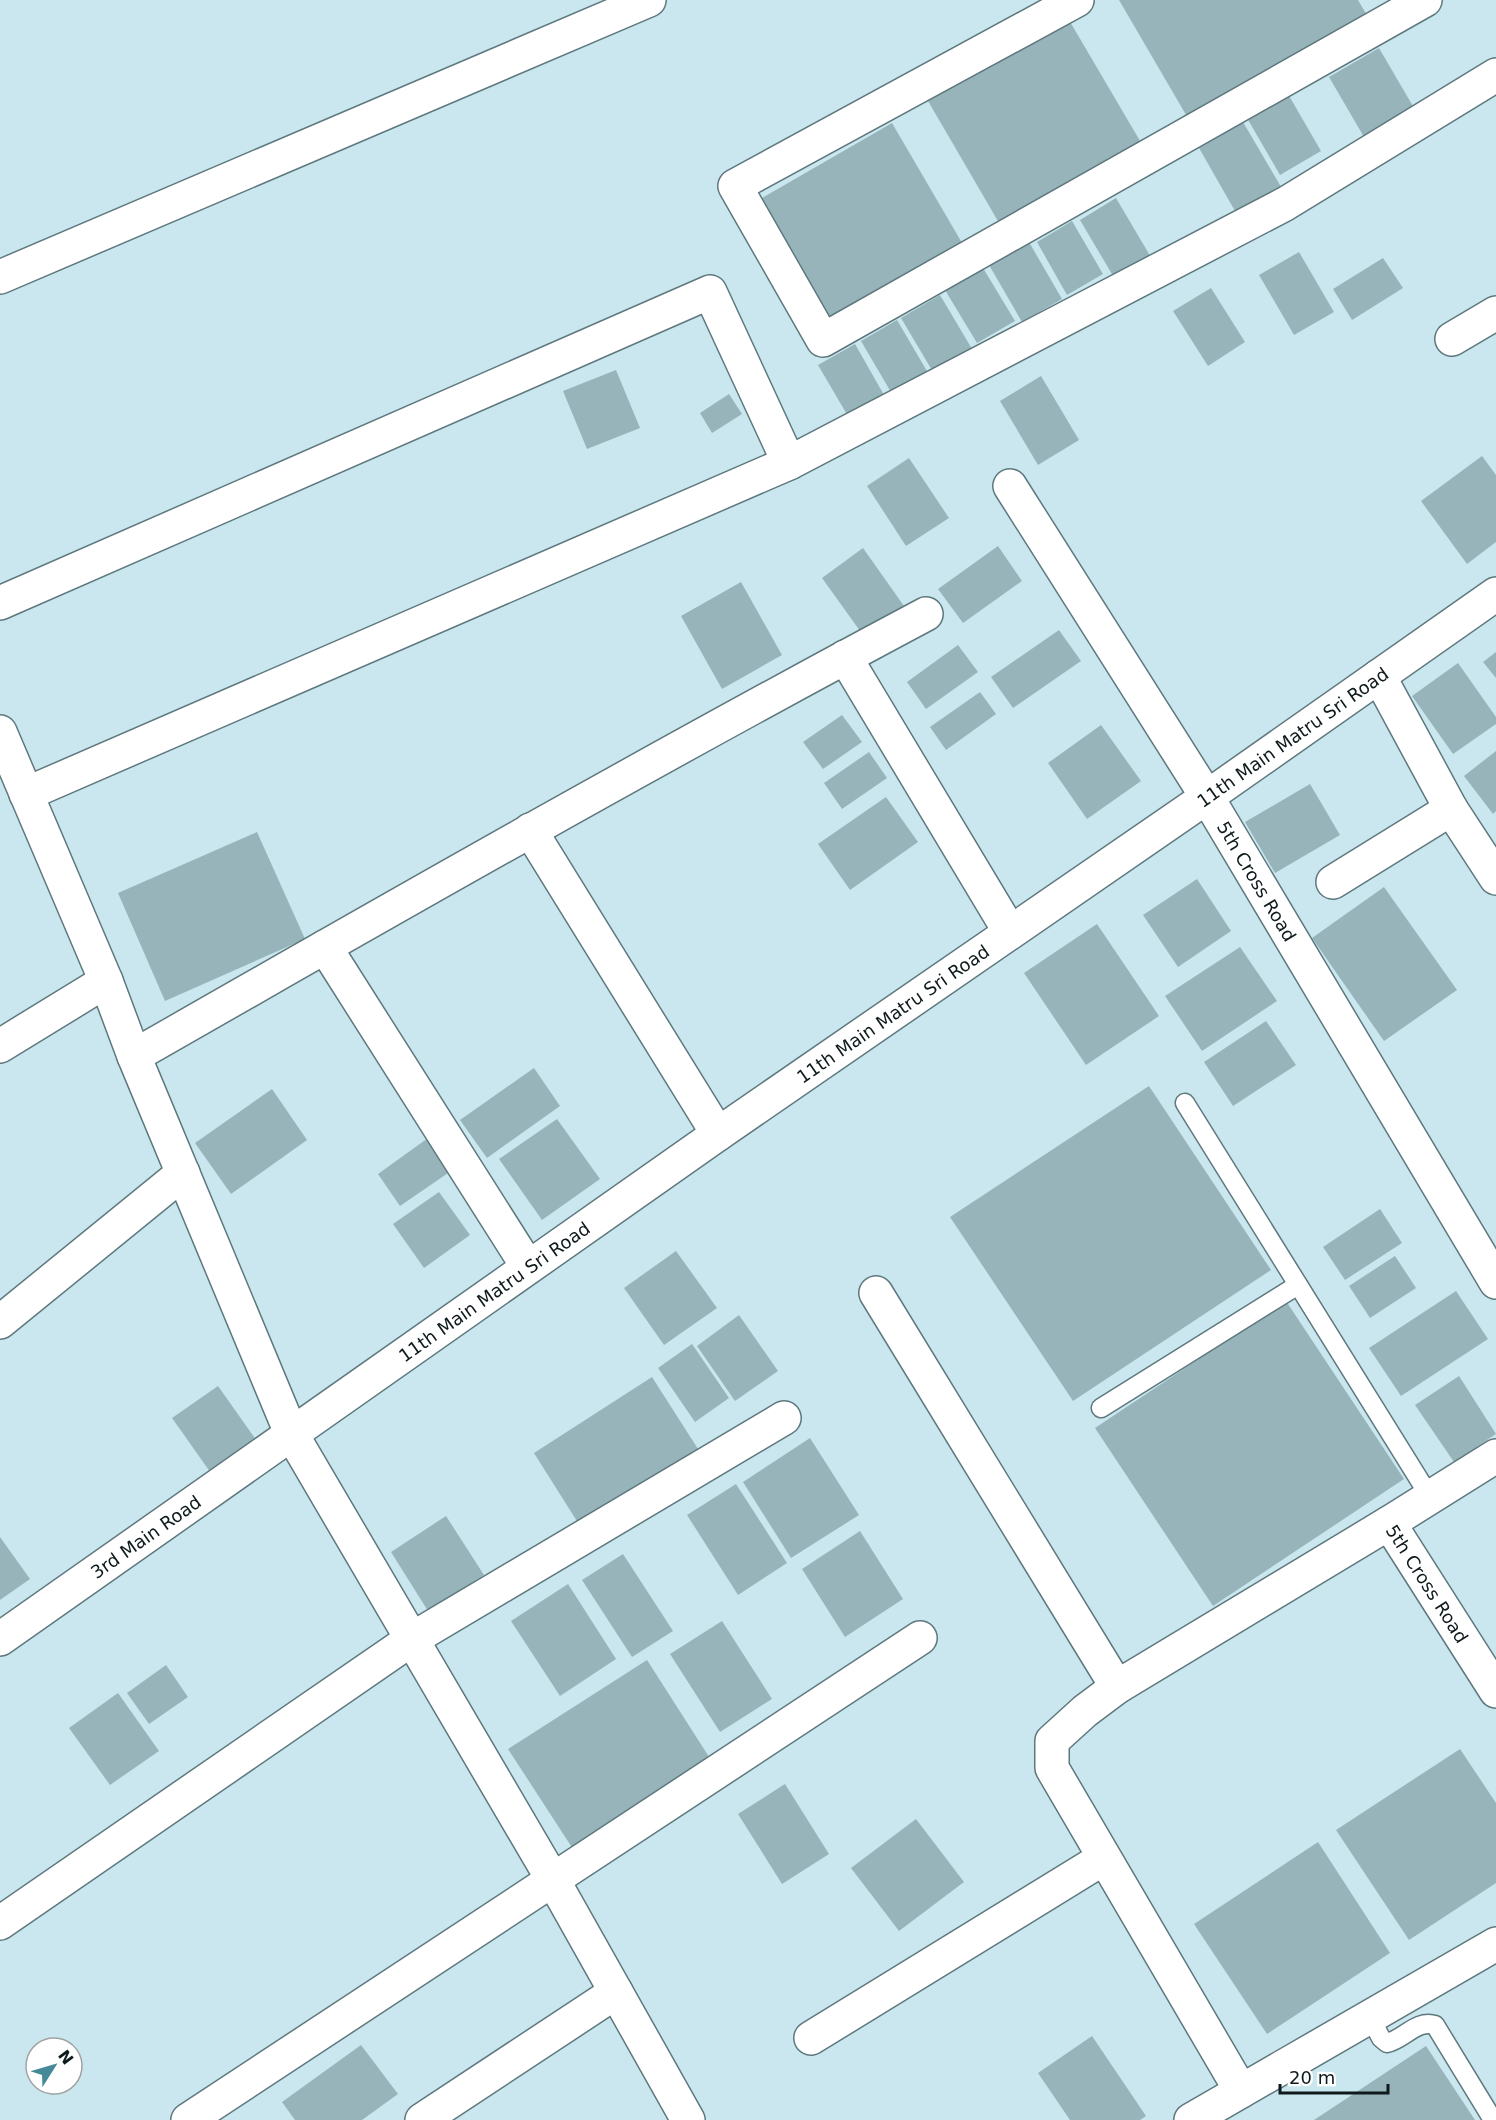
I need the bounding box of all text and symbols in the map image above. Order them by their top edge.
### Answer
street label: 11th Main Matru Sri Road [1193,663,1392,811]
street label: 5th Cross Road [1213,817,1301,945]
street label: 11th Main Matru Sri Road [793,940,993,1087]
street label: 11th Main Matru Sri Road [394,1217,594,1366]
street label: 3rd Main Road [87,1491,205,1582]
street label: 5th Cross Road [1382,1521,1473,1647]
north arrow [24,2036,84,2096]
text: N [54,2046,77,2068]
scale bar [1280,2057,1388,2095]
text: 20 m [1289,2067,1335,2088]

